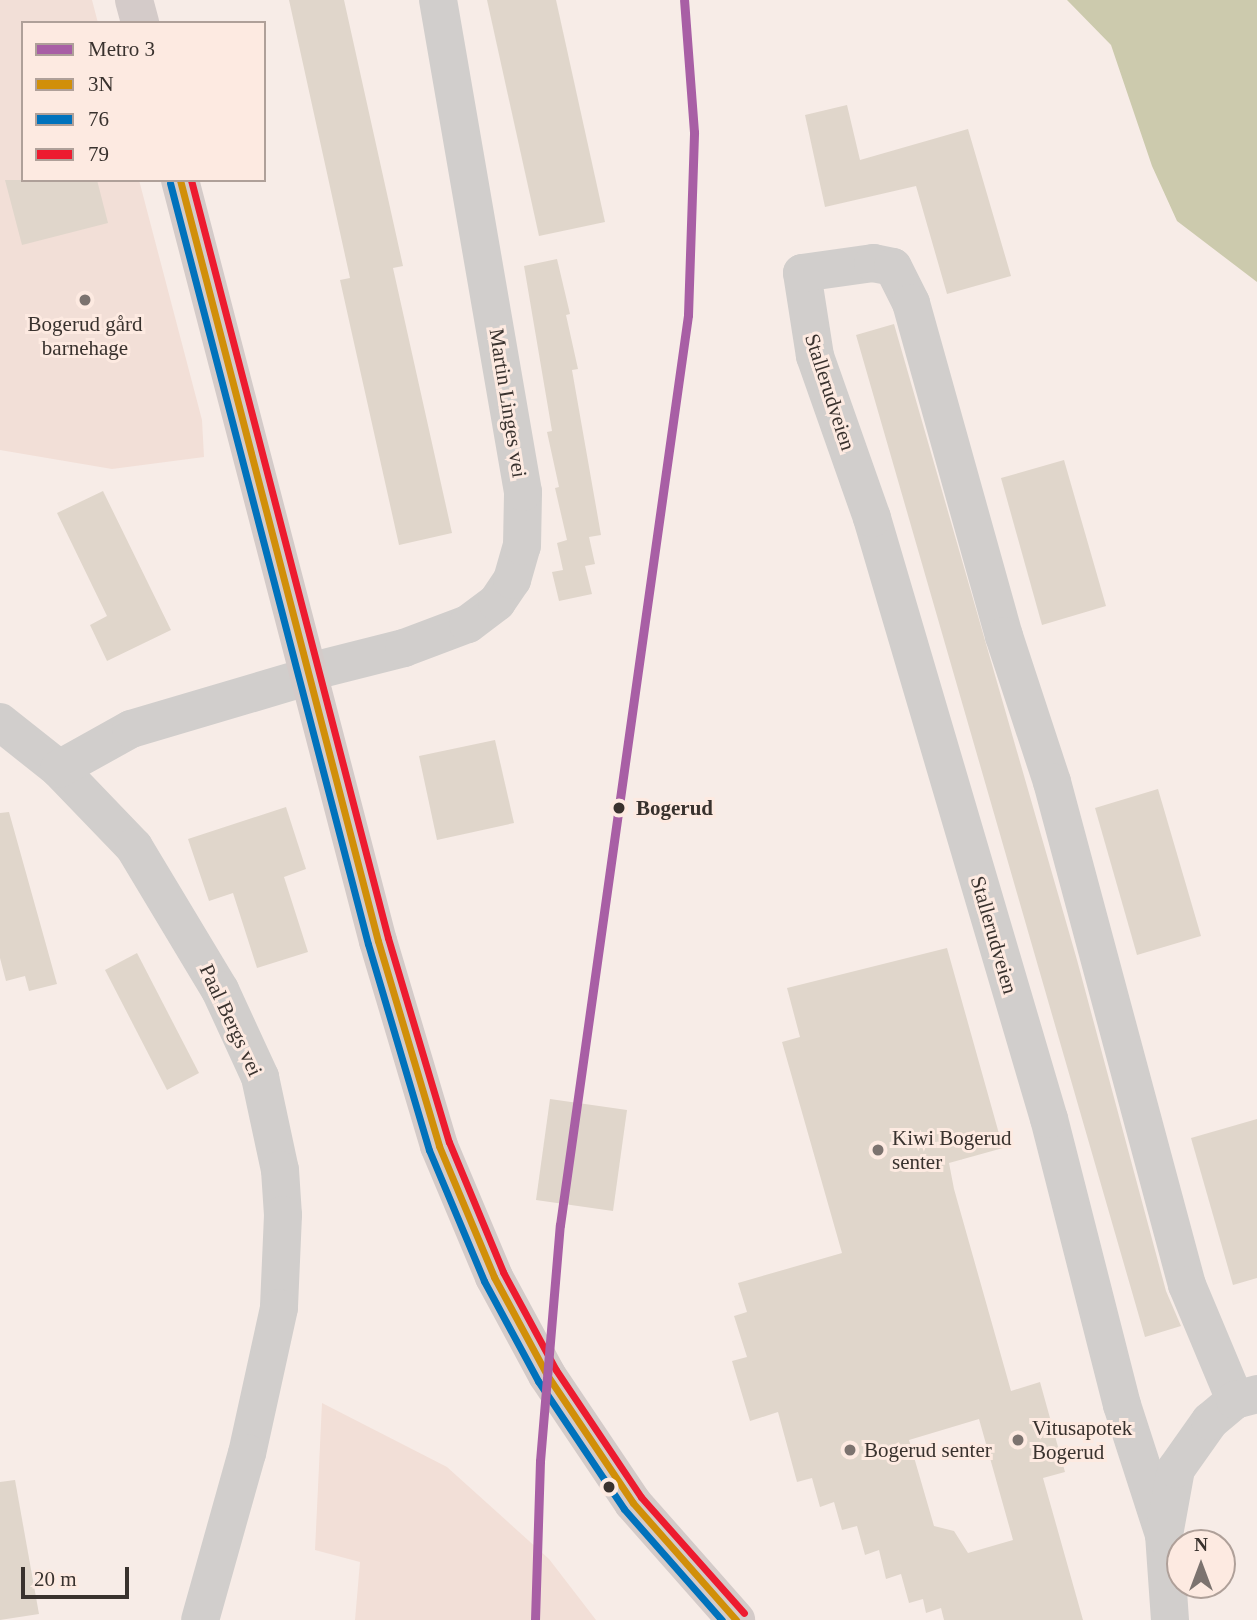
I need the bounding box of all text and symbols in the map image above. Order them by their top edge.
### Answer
legend [21,21,266,182]
text: Metro 3 [88,37,155,61]
text: 3N [88,72,114,96]
text: 76 [88,107,109,131]
text: 79 [88,142,109,166]
marker: Bogerud gård barnehage [77,292,93,308]
place label: Bogerud gård barnehage [28,311,142,361]
street label: Martin Linges vei [484,327,532,479]
street label: Stallerudveien [799,330,861,454]
place label: Bogerud [636,795,713,821]
marker: Bogerud [608,797,630,819]
street label: Stallerudveien [965,873,1023,997]
street label: Paal Bergs vei [194,960,268,1080]
place label: Kiwi Bogerud senter [892,1125,1012,1175]
marker: Kiwi Bogerud senter [870,1142,886,1158]
place label: Vitusapotek Bogerud [1032,1415,1132,1465]
marker: Vitusapotek Bogerud [1010,1432,1026,1448]
place label: Bogerud senter [864,1437,992,1463]
marker: Bogerud senter [842,1442,858,1458]
unlabelled marker [602,1480,616,1494]
north arrow [1166,1529,1236,1599]
text: N [1194,1534,1208,1555]
scale bar [24,1554,133,1598]
text: 20 m [34,1567,77,1591]

